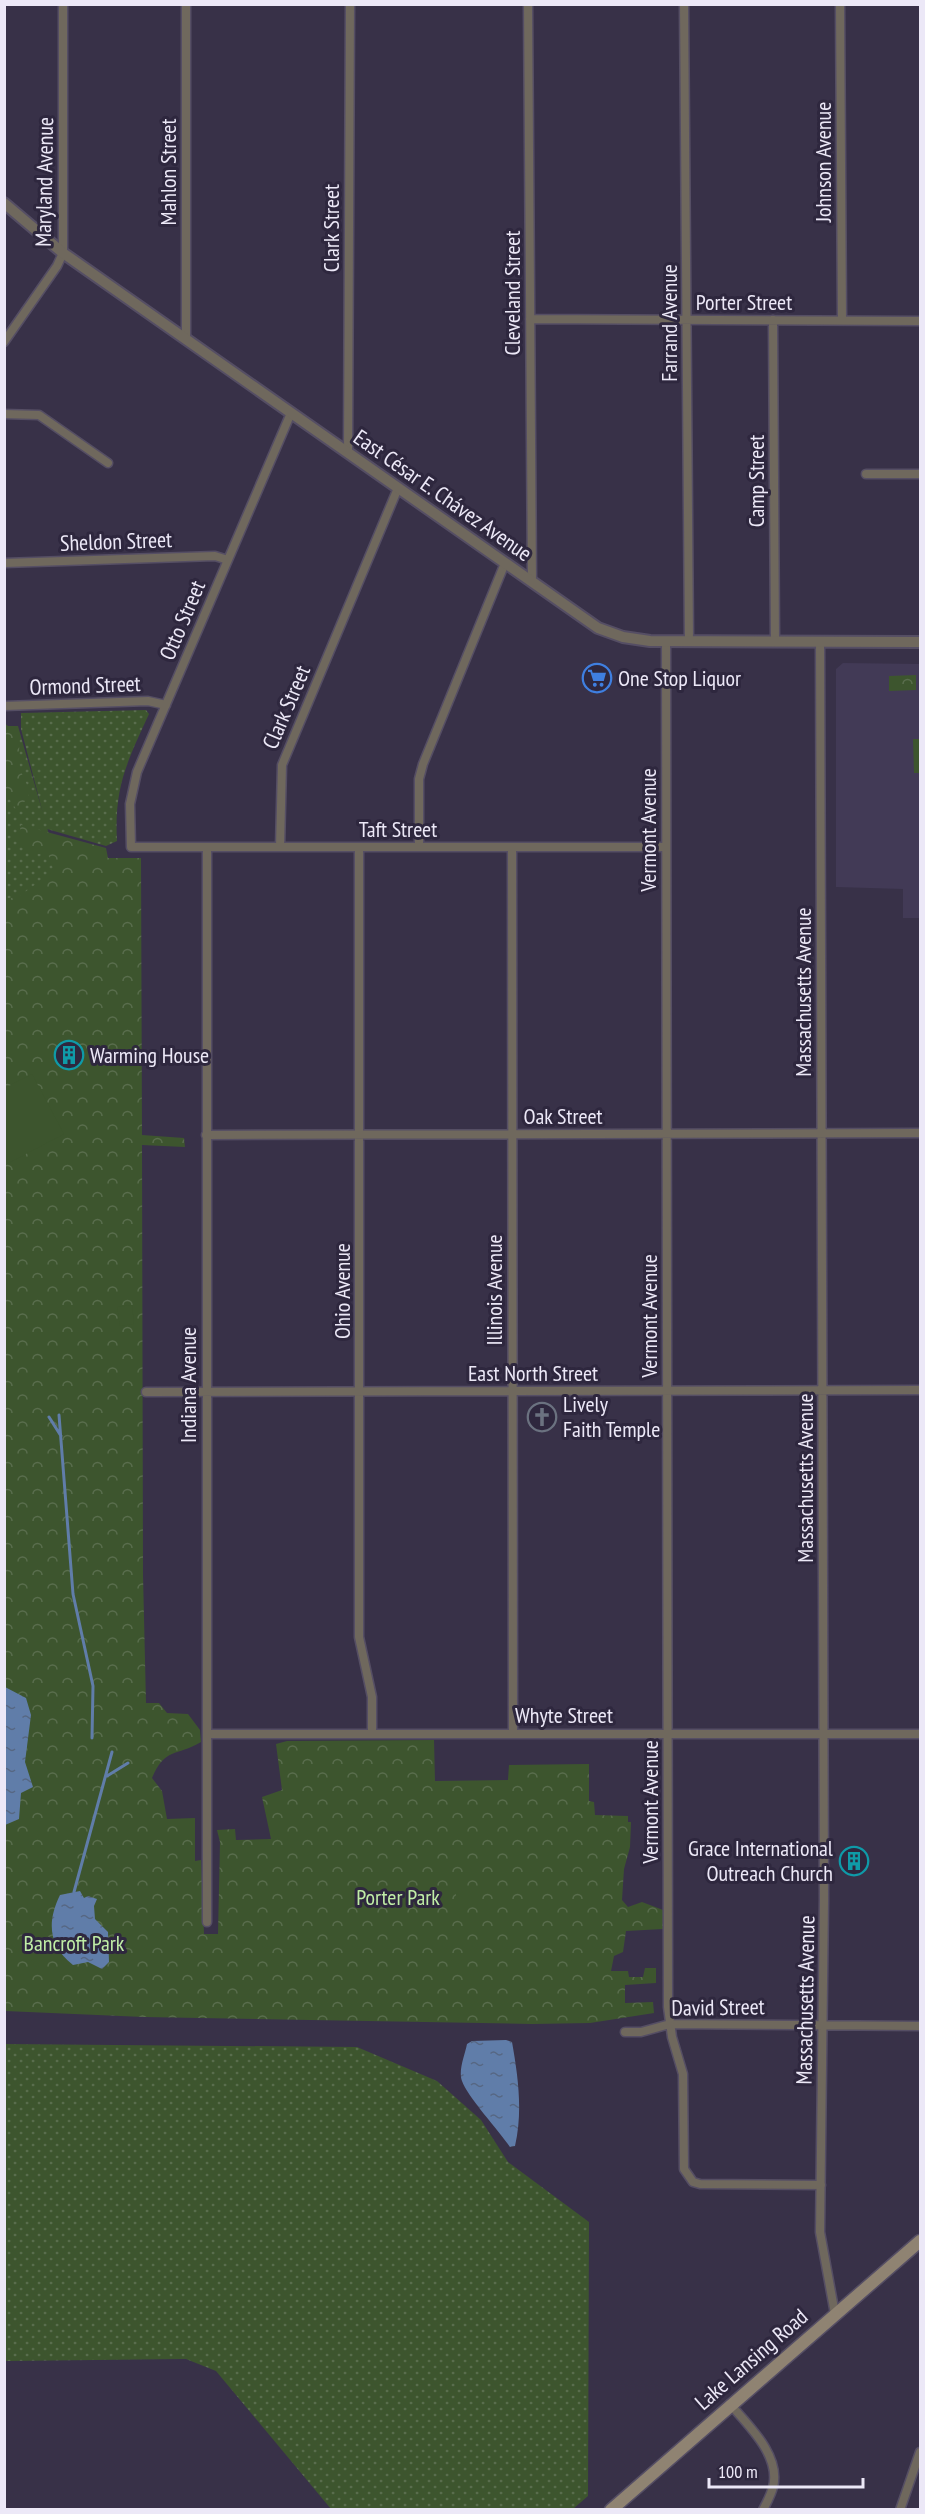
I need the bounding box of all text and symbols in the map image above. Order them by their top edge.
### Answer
street label: Johnson Avenue [809,102,837,223]
street label: Maryland Avenue [29,117,59,247]
street label: Mahlon Street [154,119,182,226]
street label: Clark Street [317,184,345,272]
street label: Cleveland Street [498,231,526,355]
street label: Farrand Avenue [655,264,683,382]
street label: Porter Street [696,288,792,316]
street label: East César E. Chávez Avenue [348,423,538,567]
street label: Camp Street [742,435,770,527]
street label: Sheldon Street [59,525,173,557]
street label: Otto Street [153,576,211,664]
street label: Clark Street [256,661,316,753]
supermarket icon: One Stop Liquor [581,662,613,694]
place label: One Stop Liquor [618,664,741,692]
street label: Ormond Street [29,669,141,701]
street label: Vermont Avenue [634,768,662,893]
street label: Taft Street [359,815,437,843]
street label: Massachusetts Avenue [789,907,817,1077]
building icon: Warming House [53,1039,85,1071]
place label: Warming House [90,1041,209,1069]
street label: Oak Street [523,1102,603,1130]
street label: Illinois Avenue [480,1234,508,1346]
street label: Ohio Avenue [328,1243,356,1339]
street label: Vermont Avenue [635,1254,663,1379]
street label: Indiana Avenue [174,1327,202,1443]
street label: East North Street [468,1359,598,1387]
place label: Lively Faith Temple [563,1390,660,1443]
street label: Massachusetts Avenue [791,1393,819,1563]
church icon: Lively Faith Temple [526,1401,558,1433]
street label: Whyte Street [515,1701,613,1729]
street label: Vermont Avenue [636,1740,664,1865]
place label: Grace International Outreach Church [688,1834,834,1887]
building icon: Grace International Outreach Church [838,1845,870,1877]
park label: Porter Park [356,1883,440,1911]
street label: Massachusetts Avenue [790,1915,820,2085]
park label: Bancroft Park [24,1929,125,1957]
street label: David Street [671,1992,765,2022]
street label: Lake Lansing Road [689,2302,813,2416]
scale bar [709,2451,864,2489]
text: 100 m [718,2460,758,2483]

